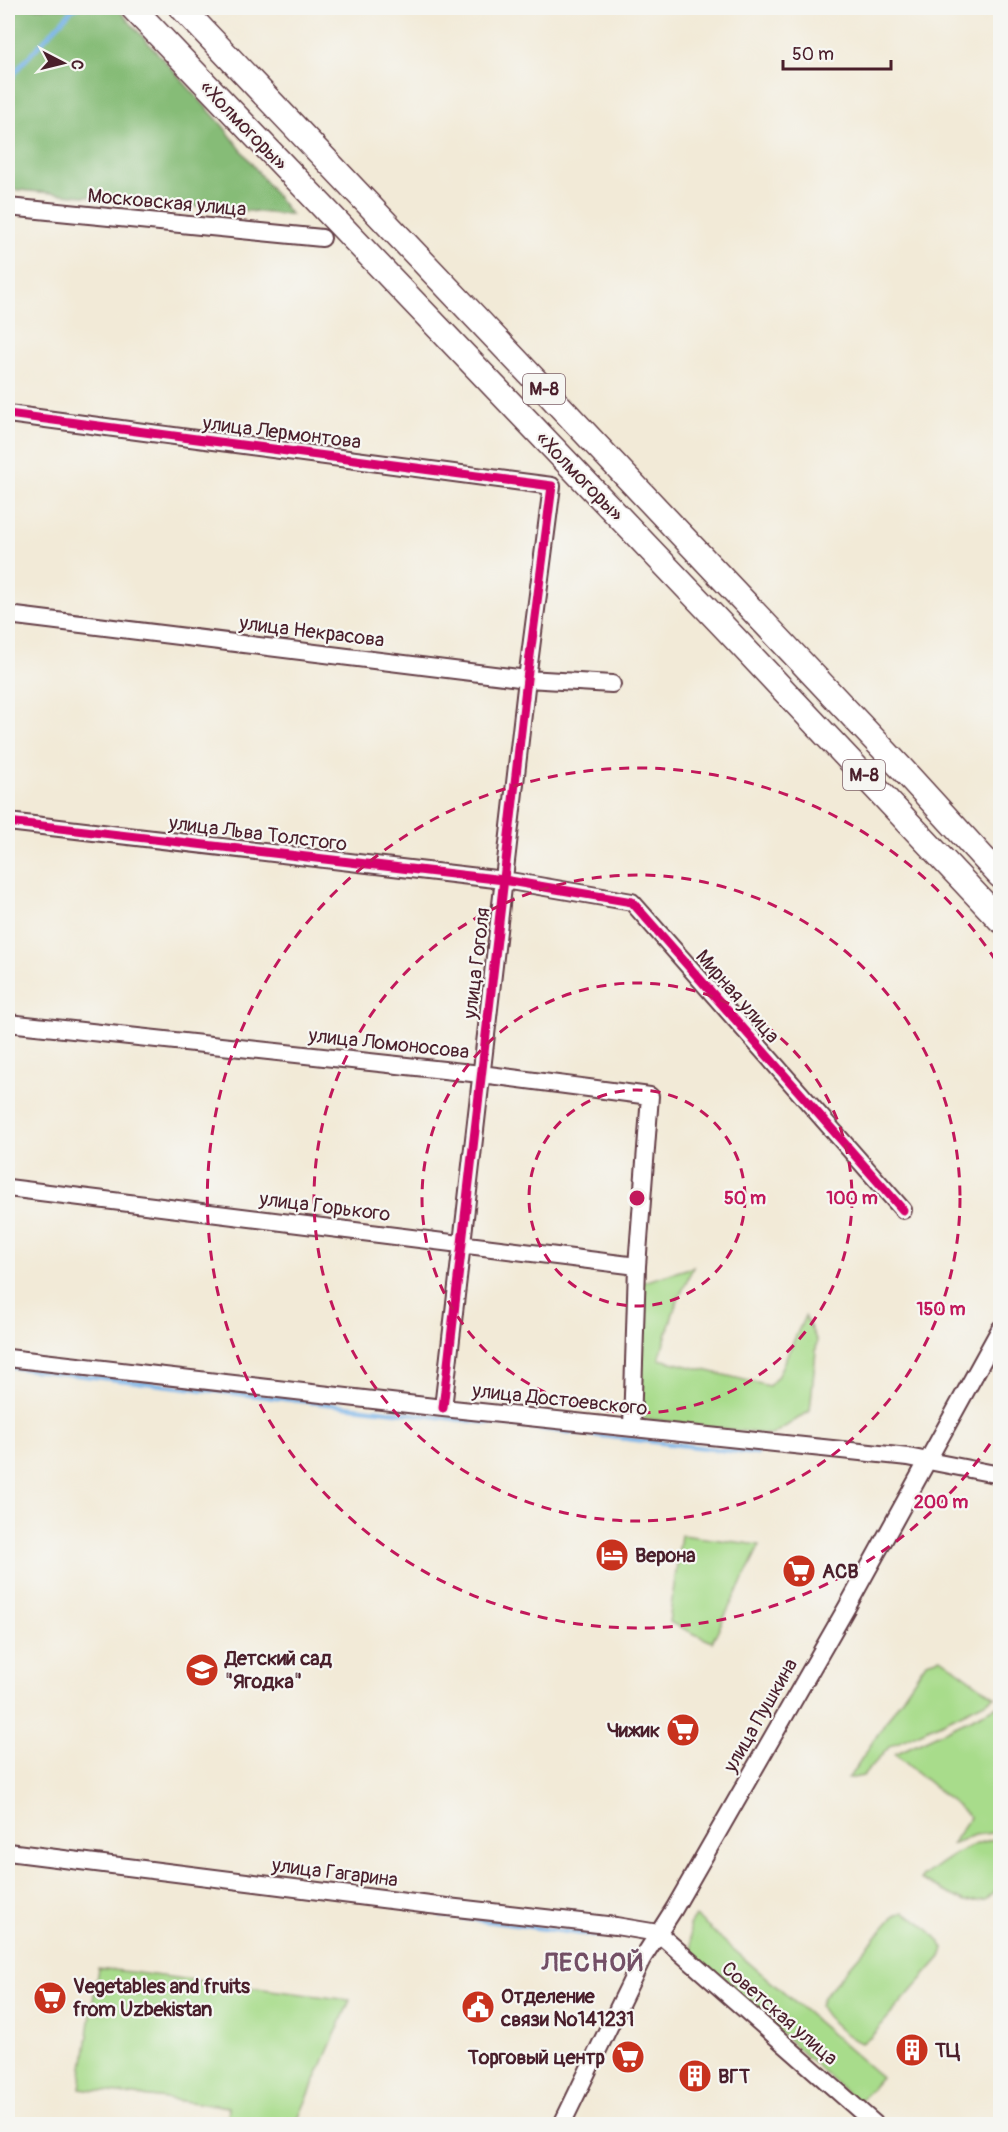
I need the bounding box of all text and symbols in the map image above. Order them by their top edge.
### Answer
north arrow [33,33,93,93]
scale bar [783,33,891,71]
text: 50 m [792,43,834,66]
text: С [66,59,87,71]
street label: «Холмогоры» [194,75,293,176]
street label: Московская улица [86,183,248,222]
road number: М-8 [523,374,565,404]
street label: улица Лермонтова [200,410,362,455]
street label: «Холмогоры» [530,426,629,527]
street label: улица Некрасова [237,610,386,653]
road number: М-8 [843,760,885,790]
street label: улица Льва Толстого [166,810,349,857]
street label: улица Гоголя [457,906,496,1021]
street label: Мирная улица [690,945,785,1048]
street label: улица Ломоносова [306,1023,471,1064]
street label: улица Горького [257,1186,392,1227]
text: 50 m [724,1187,766,1210]
text: 100 m [826,1187,878,1210]
centre of rings [627,1188,647,1208]
text: 150 m [917,1298,966,1321]
street label: улица Достоевского [470,1378,649,1421]
text: 200 m [914,1491,968,1514]
hotel icon: Верона [594,1537,630,1573]
place label: Верона [635,1543,696,1568]
supermarket icon: АСВ [781,1553,817,1589]
place label: АСВ [822,1559,859,1584]
place label: Детский сад "Ягодка" [224,1646,333,1694]
school or university icon: Детский сад "Ягодка" [184,1652,220,1688]
street label: улица Пушкина [717,1654,803,1778]
supermarket icon: Чижик [665,1712,701,1748]
place label: Чижик [607,1718,660,1743]
street label: улица Гагарина [270,1852,399,1893]
district label: ЛЕСНОЙ [541,1947,644,1979]
street label: Советская улица [716,1956,843,2071]
place label: Vegetables and fruits from Uzbekistan [73,1974,250,2022]
supermarket icon: Vegetables and fruits from Uzbekistan [32,1980,68,2016]
place label: Отделение связи №141231 [500,1984,634,2032]
public building icon: Отделение связи №141231 [460,1989,496,2025]
building icon: ТЦ [894,2032,930,2068]
place label: ТЦ [934,2038,961,2063]
supermarket icon: Торговый центр [610,2039,646,2075]
place label: Торговый центр [467,2045,606,2070]
building icon: ВГТ [677,2058,713,2094]
place label: ВГТ [718,2064,750,2089]

